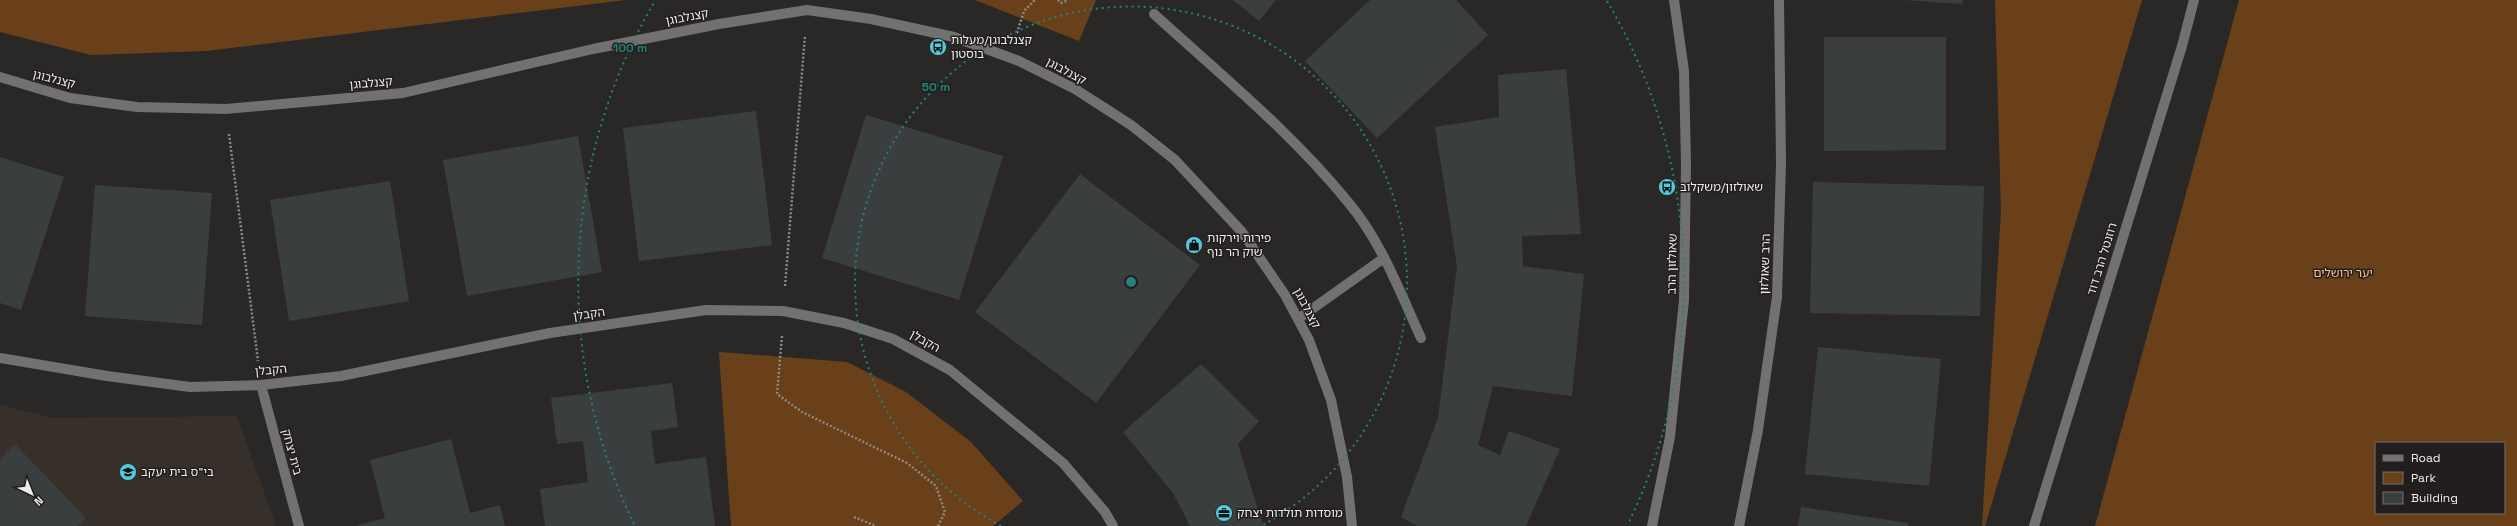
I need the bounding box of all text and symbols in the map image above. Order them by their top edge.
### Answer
street label: קצנלבוגן [664,5,710,29]
place label: קצנלבוגן/מעלות בוסטון [951,32,1032,62]
bus stop icon: קצנלבוגן/מעלות בוסטון [928,37,948,57]
text: 100 m [613,40,647,56]
street label: קצנלבוגן [1043,54,1089,88]
street label: קצנלבוגן [31,66,77,92]
street label: קצנלבוגן [349,73,394,93]
text: 50 m [922,79,950,95]
bus stop icon: שאולזון/משקלוב [1657,177,1677,197]
place label: שאולזון/משקלוב [1680,179,1763,195]
street label: רוזנטל הרב דוד [2083,221,2121,297]
place label: פירות וירקות שוק הר נוף [1207,230,1271,260]
street label: שאולזון הרב [1663,233,1681,295]
street label: הרב שאולזון [1756,233,1774,295]
shop icon: פירות וירקות שוק הר נוף [1184,235,1204,255]
park label: יער ירושלים [2313,265,2373,281]
centre of rings [1124,275,1138,289]
street label: קצנלבוגן [1290,285,1324,331]
street label: הקבלן [572,304,606,324]
street label: הקבלן [907,326,943,356]
street label: הקבלן [254,361,288,379]
street label: בית יצחק [278,427,306,477]
legend [2375,442,2505,514]
text: Road [2411,450,2440,466]
school or university icon: בי"ס בית יעקב [118,462,138,482]
place label: בי"ס בית יעקב [141,464,214,480]
text: Park [2411,470,2436,486]
north arrow [12,474,52,514]
text: Building [2411,490,2458,506]
text: N [31,494,46,509]
office icon: מוסדות תולדות יצחק [1214,503,1234,523]
place label: מוסדות תולדות יצחק [1237,505,1343,521]

